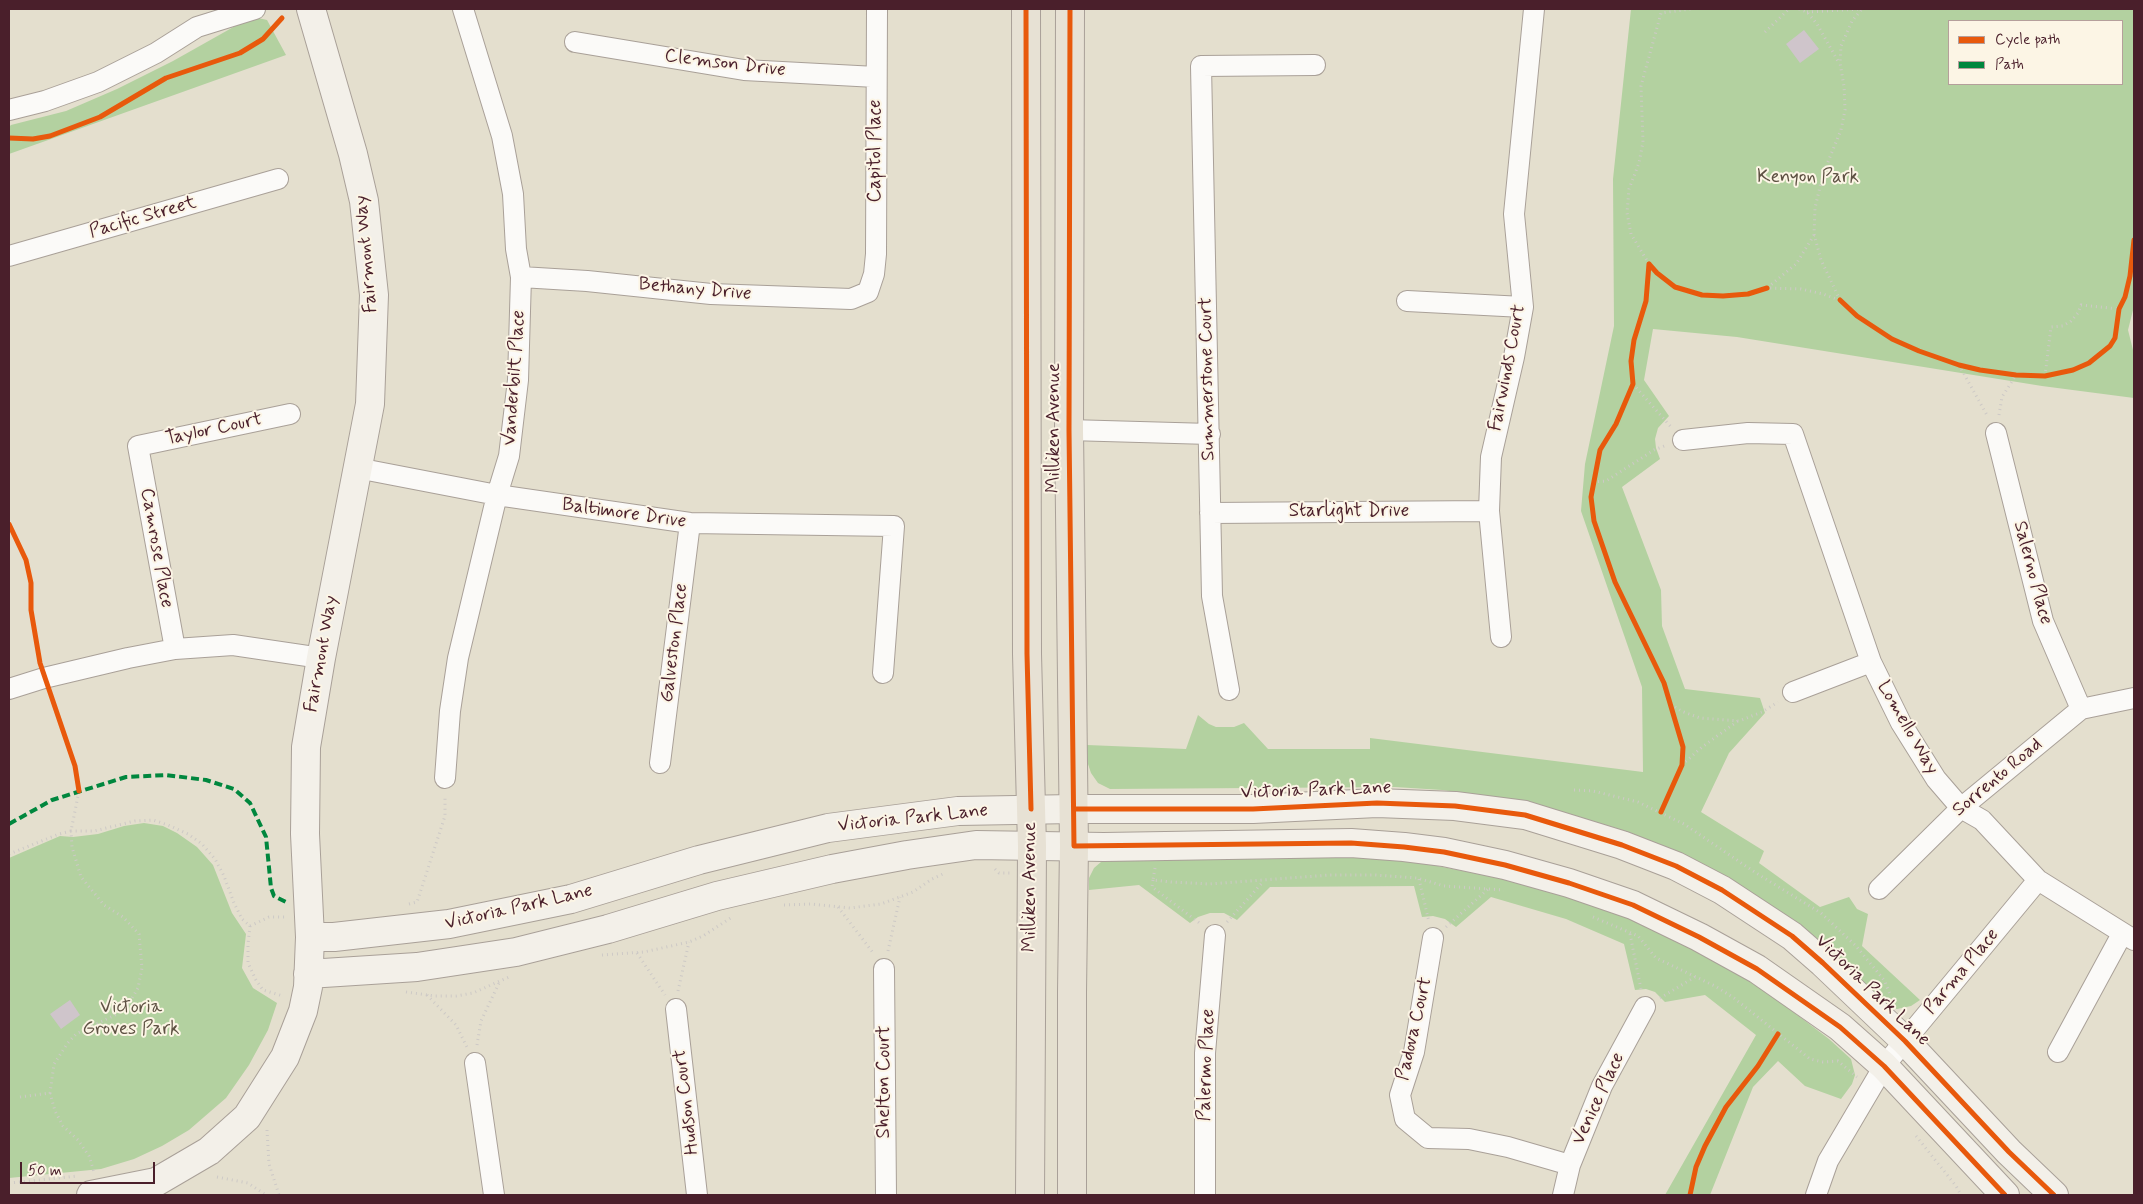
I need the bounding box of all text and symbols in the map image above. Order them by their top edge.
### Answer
legend [1948,20,2123,85]
text: Cycle path [1995,30,2060,50]
street label: Clemson Drive [663,45,787,83]
text: Path [1995,55,2024,75]
street label: Capitol Place [865,99,887,203]
park label: Kenyon Park [1757,167,1859,189]
street label: Pacific Street [87,192,199,244]
street label: Fairmont Way [350,194,384,314]
street label: Bethany Drive [638,274,752,306]
street label: Summerstone Court [1195,297,1221,461]
street label: Fairwinds Court [1485,303,1531,433]
street label: Vanderbilt Place [499,309,531,447]
street label: Milliken Avenue [1044,363,1066,493]
street label: Taylor Court [164,409,264,451]
street label: Camrose Place [134,486,178,610]
street label: Baltimore Drive [560,494,688,534]
street label: Starlight Drive [1289,501,1409,523]
street label: Salerno Place [2007,519,2057,627]
street label: Galveston Place [656,582,694,704]
street label: Fairmont Way [301,594,343,714]
street label: Lomello Way [1871,677,1943,779]
street label: Sorrento Road [1948,734,2048,822]
street label: Victoria Park Lane [1240,777,1392,805]
street label: Victoria Park Lane [837,800,989,838]
street label: Milliken Avenue [1020,822,1042,952]
street label: Victoria Park Lane [443,880,595,936]
street label: Parma Place [1919,924,2005,1020]
street label: Victoria Park Lane [1810,930,1934,1052]
street label: Padova Court [1392,975,1438,1083]
park label: Victoria Groves Park [83,997,179,1041]
street label: Palermo Place [1194,1008,1220,1122]
street label: Shelton Court [874,1026,896,1138]
street label: Hudson Court [669,1048,705,1156]
street label: Venice Place [1568,1049,1630,1149]
scale bar [22,1152,158,1184]
text: 50 m [28,1161,62,1181]

